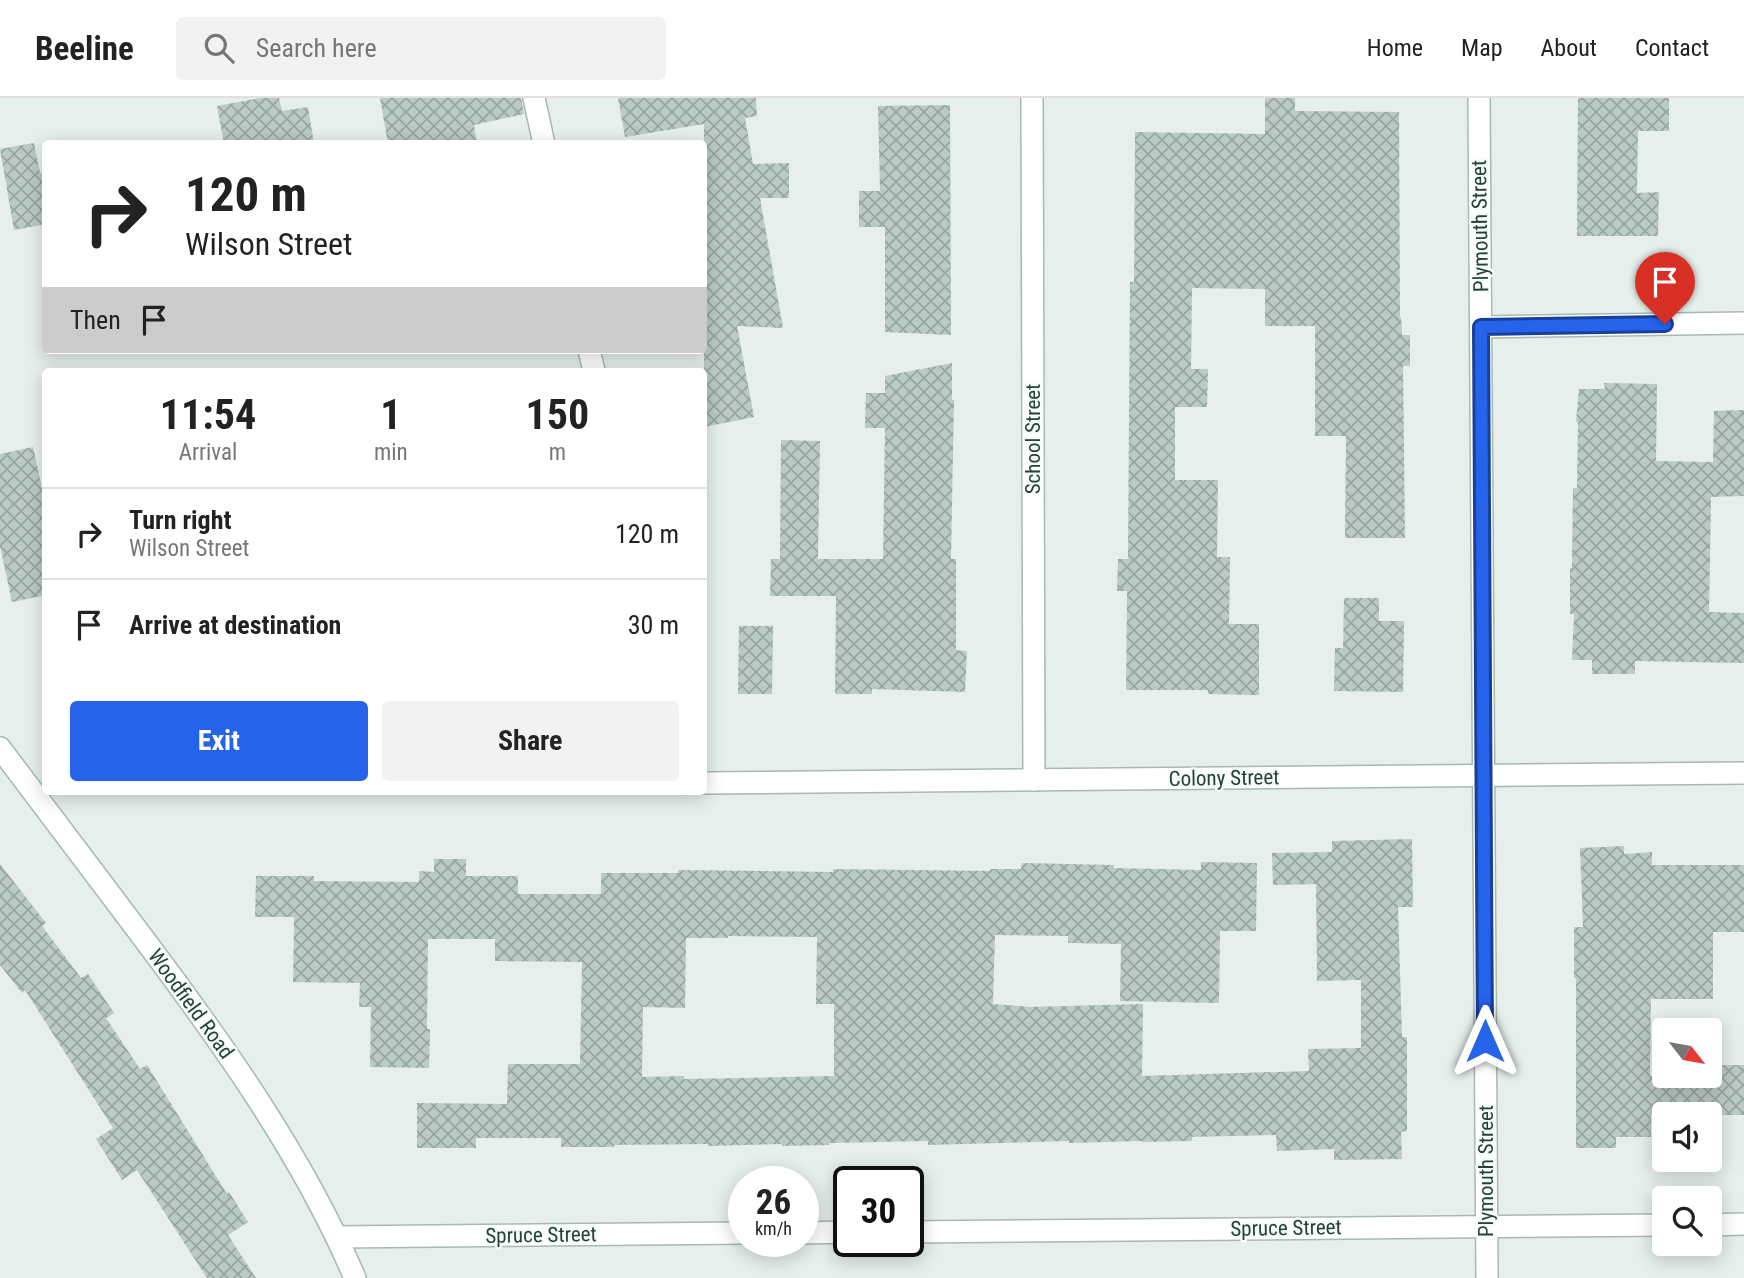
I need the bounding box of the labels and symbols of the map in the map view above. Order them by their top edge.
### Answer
street label: Plymouth Street [1467,160,1493,292]
pin [1635,252,1695,324]
street label: School Street [1021,384,1045,494]
street label: Colony Street [1168,765,1280,791]
street label: Woodfield Road [143,945,239,1063]
position arrow [1448,1004,1522,1078]
north arrow [1652,1018,1722,1088]
street label: Plymouth Street [1474,1105,1498,1237]
speed limit sign: 30 [833,1166,924,1257]
street label: Spruce Street [1230,1215,1342,1241]
street label: Spruce Street [485,1222,597,1248]

